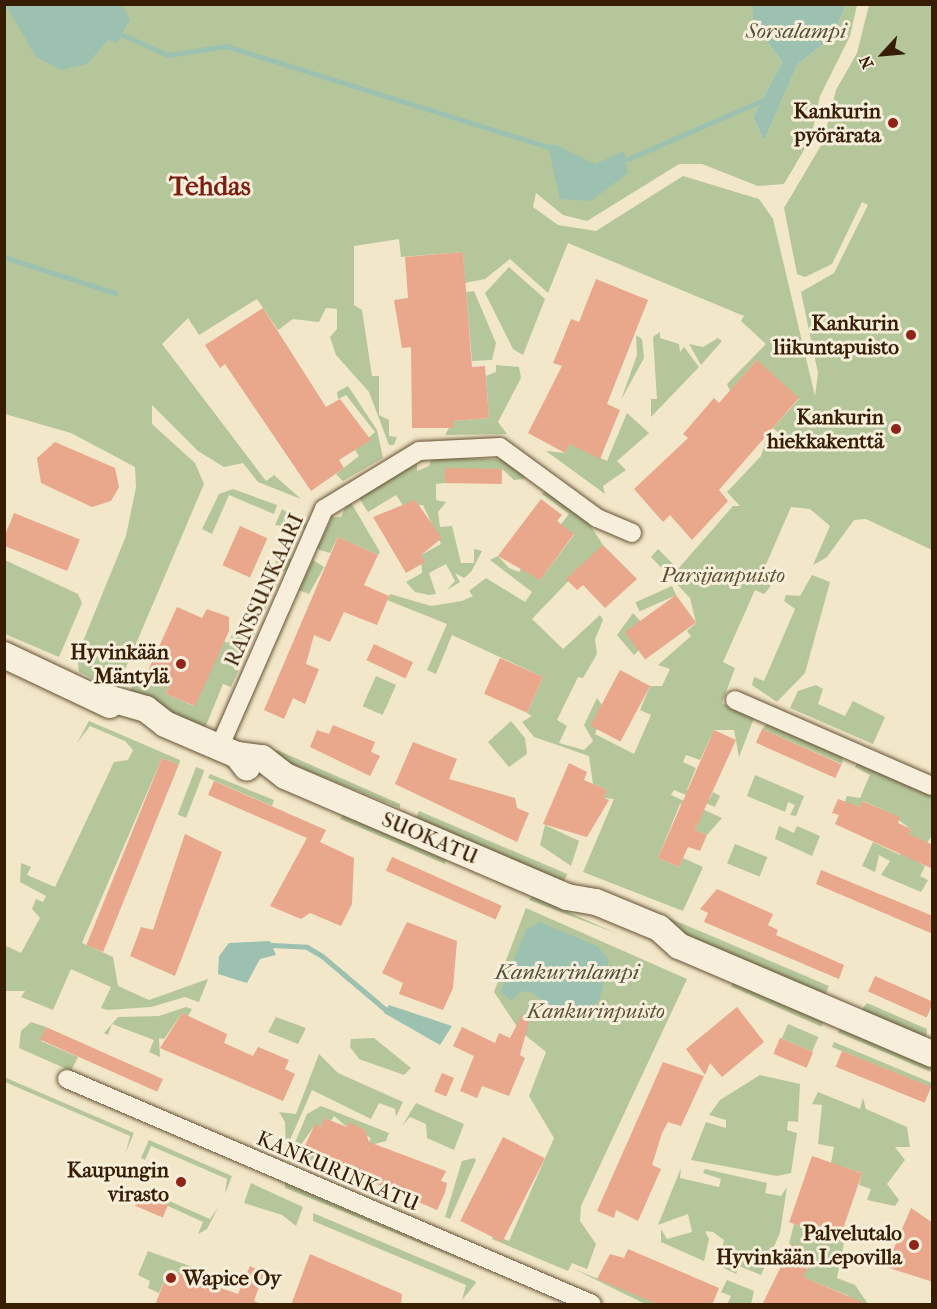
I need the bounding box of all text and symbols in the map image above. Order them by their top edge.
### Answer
water label: Sorsalampi [746,19,846,45]
north arrow [853,24,913,84]
text: N [855,52,878,72]
place label: Kankurin pyörärata [794,98,881,148]
marker: Kankurin pyörärata [886,116,900,130]
district label: Tehdas [169,171,251,203]
place label: Kankurin liikuntapuisto [774,310,899,360]
marker: Kankurin liikuntapuisto [904,328,918,342]
place label: Kankurin hiekkakenttä [767,404,884,454]
marker: Kankurin hiekkakenttä [889,422,903,436]
street label: RANSSUNKAARI [219,510,309,670]
park label: Parsijanpuisto [661,562,785,588]
place label: Hyvinkään Mäntylä [70,639,169,689]
marker: Hyvinkään Mäntylä [174,657,188,671]
street label: SUOKATU [378,806,482,870]
water label: Kankurinlampi [495,960,639,986]
park label: Kankurinpuisto [527,998,665,1024]
street label: KANKURINKATU [253,1125,423,1217]
place label: Kaupungin virasto [67,1157,169,1207]
marker: Kaupungin virasto [174,1175,188,1189]
place label: Palvelutalo Hyvinkään Lepovilla [716,1220,902,1270]
marker: Palvelutalo Hyvinkään Lepovilla [907,1238,921,1252]
place label: Wapice Oy [183,1265,281,1291]
marker: Wapice Oy [164,1271,178,1285]

